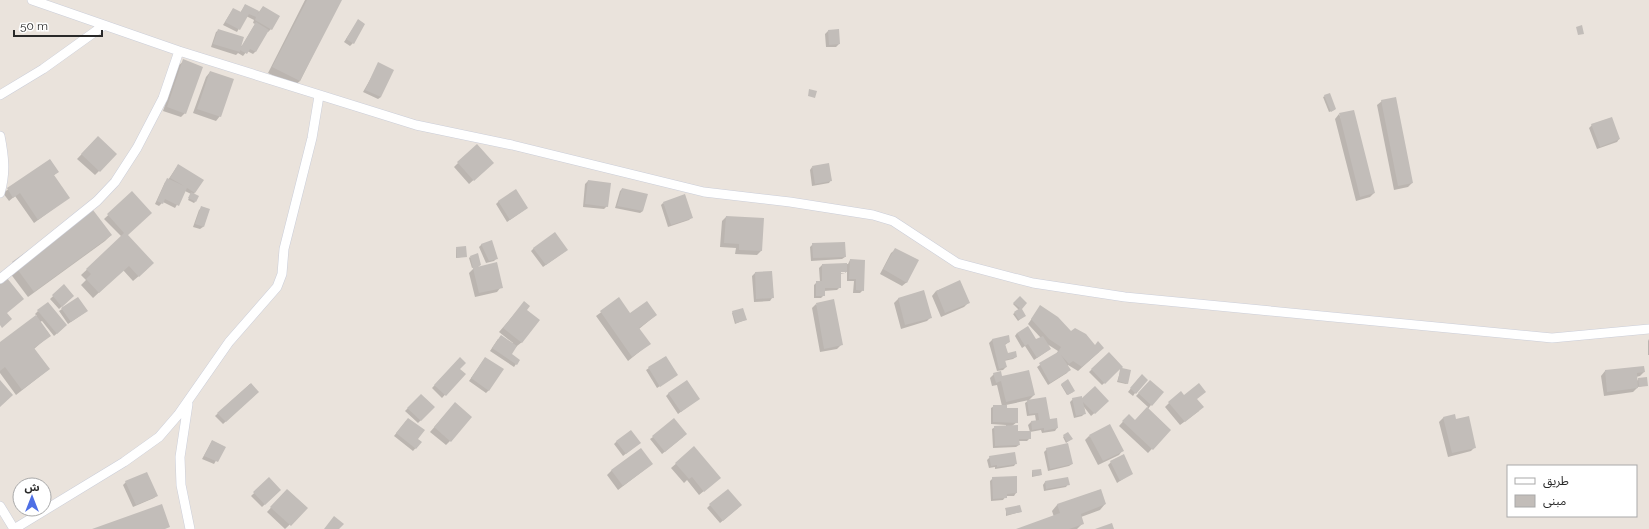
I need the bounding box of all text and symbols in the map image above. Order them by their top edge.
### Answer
scale bar [14,12,102,38]
text: 50 m [20,19,48,33]
legend [1507,465,1637,517]
text: طريق [1543,474,1569,489]
north arrow [12,477,52,517]
text: ش [24,481,40,494]
text: مبنى [1543,494,1566,508]

